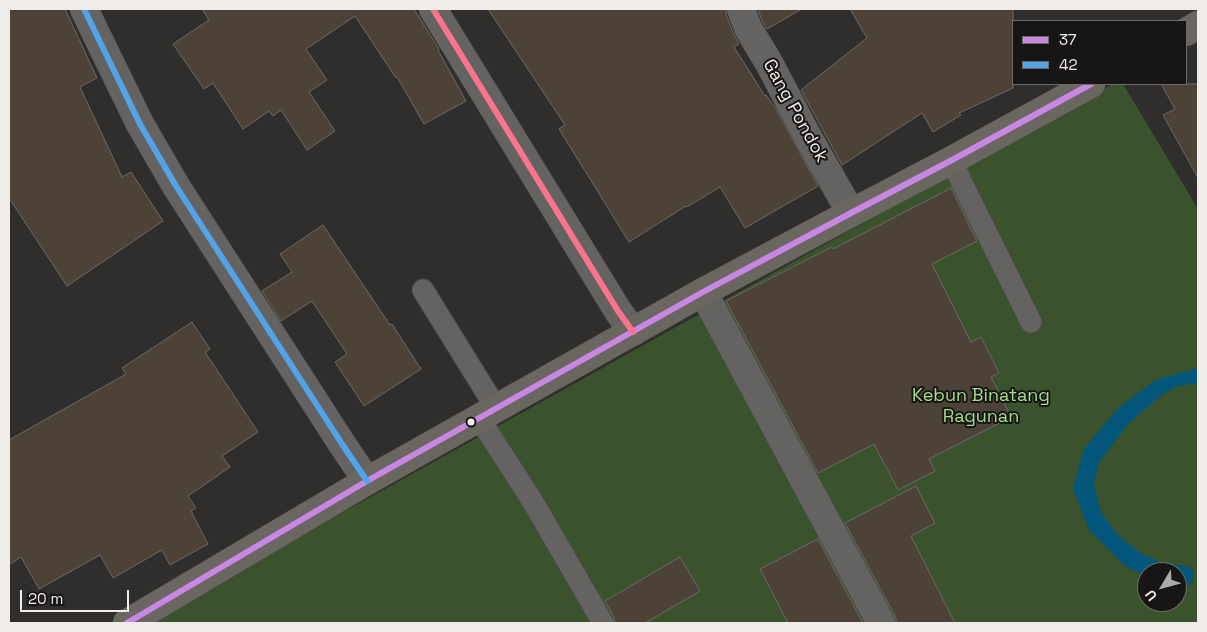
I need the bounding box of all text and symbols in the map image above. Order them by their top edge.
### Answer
legend [1012,20,1187,85]
text: 37 [1059,30,1077,49]
text: 42 [1059,55,1077,74]
street label: Gang Pondok [758,56,832,166]
park label: Kebun Binatang Ragunan [912,385,1050,428]
unlabelled marker [466,417,476,427]
north arrow [1137,562,1187,612]
scale bar [22,580,131,612]
text: U [1141,586,1161,605]
text: 20 m [28,589,63,608]

